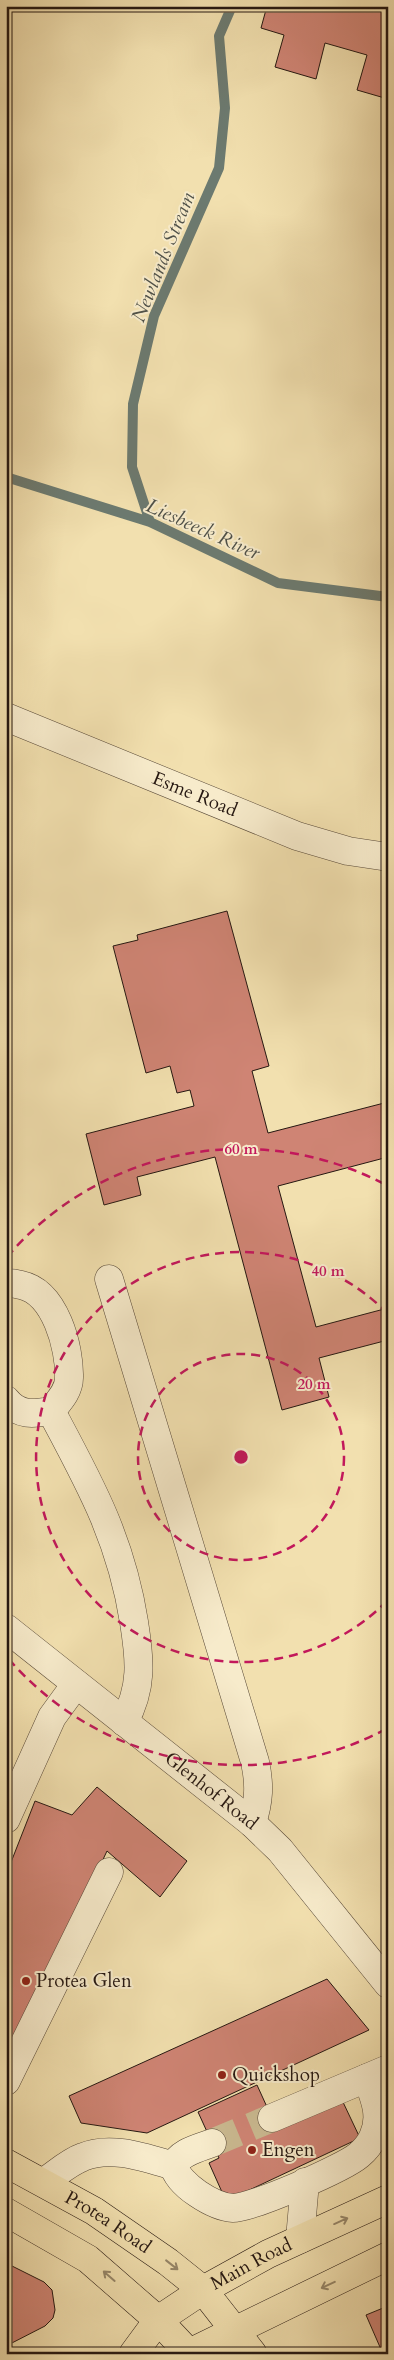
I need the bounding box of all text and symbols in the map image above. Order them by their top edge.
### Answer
water label: Newlands Stream [125,188,201,326]
water label: Liesbeeck River [142,492,266,567]
street label: Esme Road [148,765,241,823]
text: 60 m [224,1139,258,1159]
text: 40 m [311,1261,345,1281]
text: 20 m [297,1374,331,1394]
centre of rings [232,1448,250,1466]
street label: Glenhof Road [159,1746,264,1836]
place label: Protea Glen [36,1968,132,1994]
marker: Protea Glen [20,1975,32,1987]
place label: Quickshop [232,2062,320,2088]
marker: Quickshop [216,2069,228,2081]
place label: Engen [262,2137,315,2163]
marker: Engen [246,2144,258,2156]
street label: Protea Road [60,2185,156,2260]
one-way arrow [333,2215,348,2225]
street label: Main Road [206,2232,296,2296]
one-way arrow [165,2260,178,2271]
one-way arrow [102,2270,115,2282]
one-way arrow [321,2280,336,2290]

